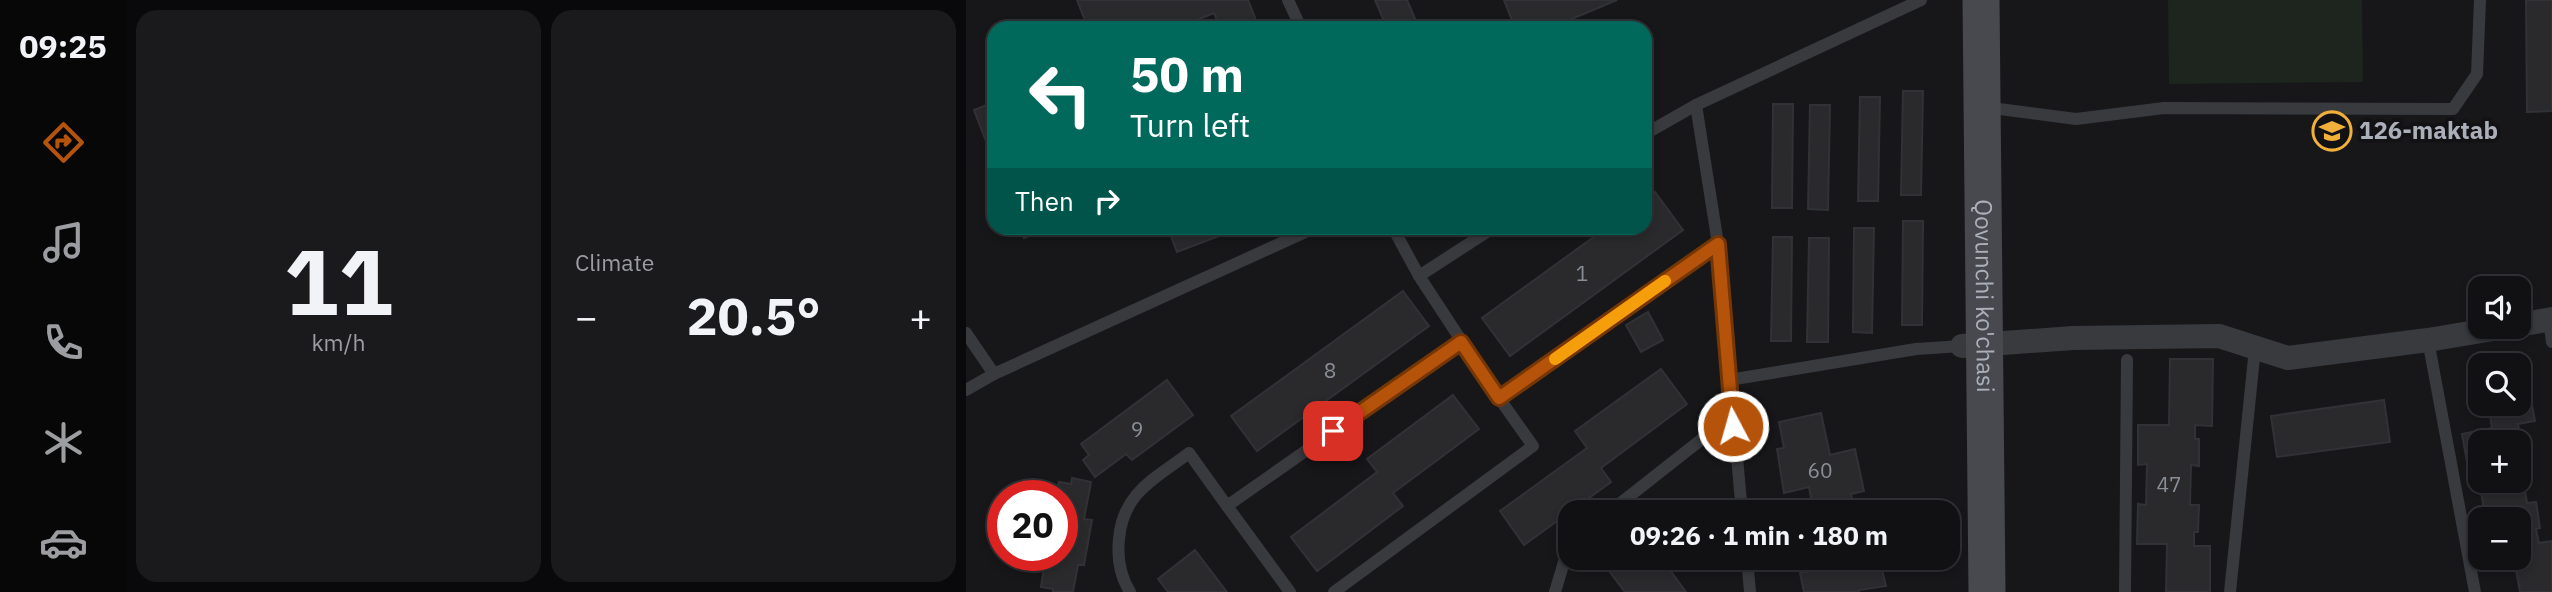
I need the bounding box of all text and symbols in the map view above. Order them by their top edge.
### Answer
text: 09:25 [19,25,107,67]
text: 50 m [1130,42,1244,105]
icon: left [1015,49,1106,140]
text: Turn left [1130,104,1250,146]
school or university icon: 126-maktab [2311,110,2353,152]
place label: 126-maktab [2359,114,2498,146]
icon: directions [39,118,88,167]
icon: right [1088,182,1126,220]
text: Then [1015,184,1074,218]
street label: Qovunchi ko'chasi [1968,199,2002,393]
icon: music [39,218,88,267]
text: 11 [284,222,393,340]
text: Climate [575,247,654,277]
house number: 1 [1576,259,1588,287]
map controls [2468,276,2531,570]
button: sound [2468,276,2531,339]
text: 20.5° [686,282,821,349]
text: − [575,292,598,341]
text: + [909,292,932,341]
icon: phone [39,318,88,367]
text: km/h [311,327,366,357]
button: search [2468,353,2531,416]
house number: 8 [1324,356,1336,384]
position arrow [1696,389,1770,463]
pin [1303,401,1363,461]
icon: arrive [1314,412,1352,450]
house number: 9 [1131,415,1143,443]
icon: climate [39,418,88,467]
button: + [2468,430,2531,493]
house number: 60 [1807,456,1833,484]
house number: 47 [2156,470,2182,498]
speed limit sign: 20 [987,480,1078,571]
button: − [2468,507,2531,570]
icon: car [39,518,88,567]
text: 09:26 · 1 min · 180 m [1630,518,1888,552]

